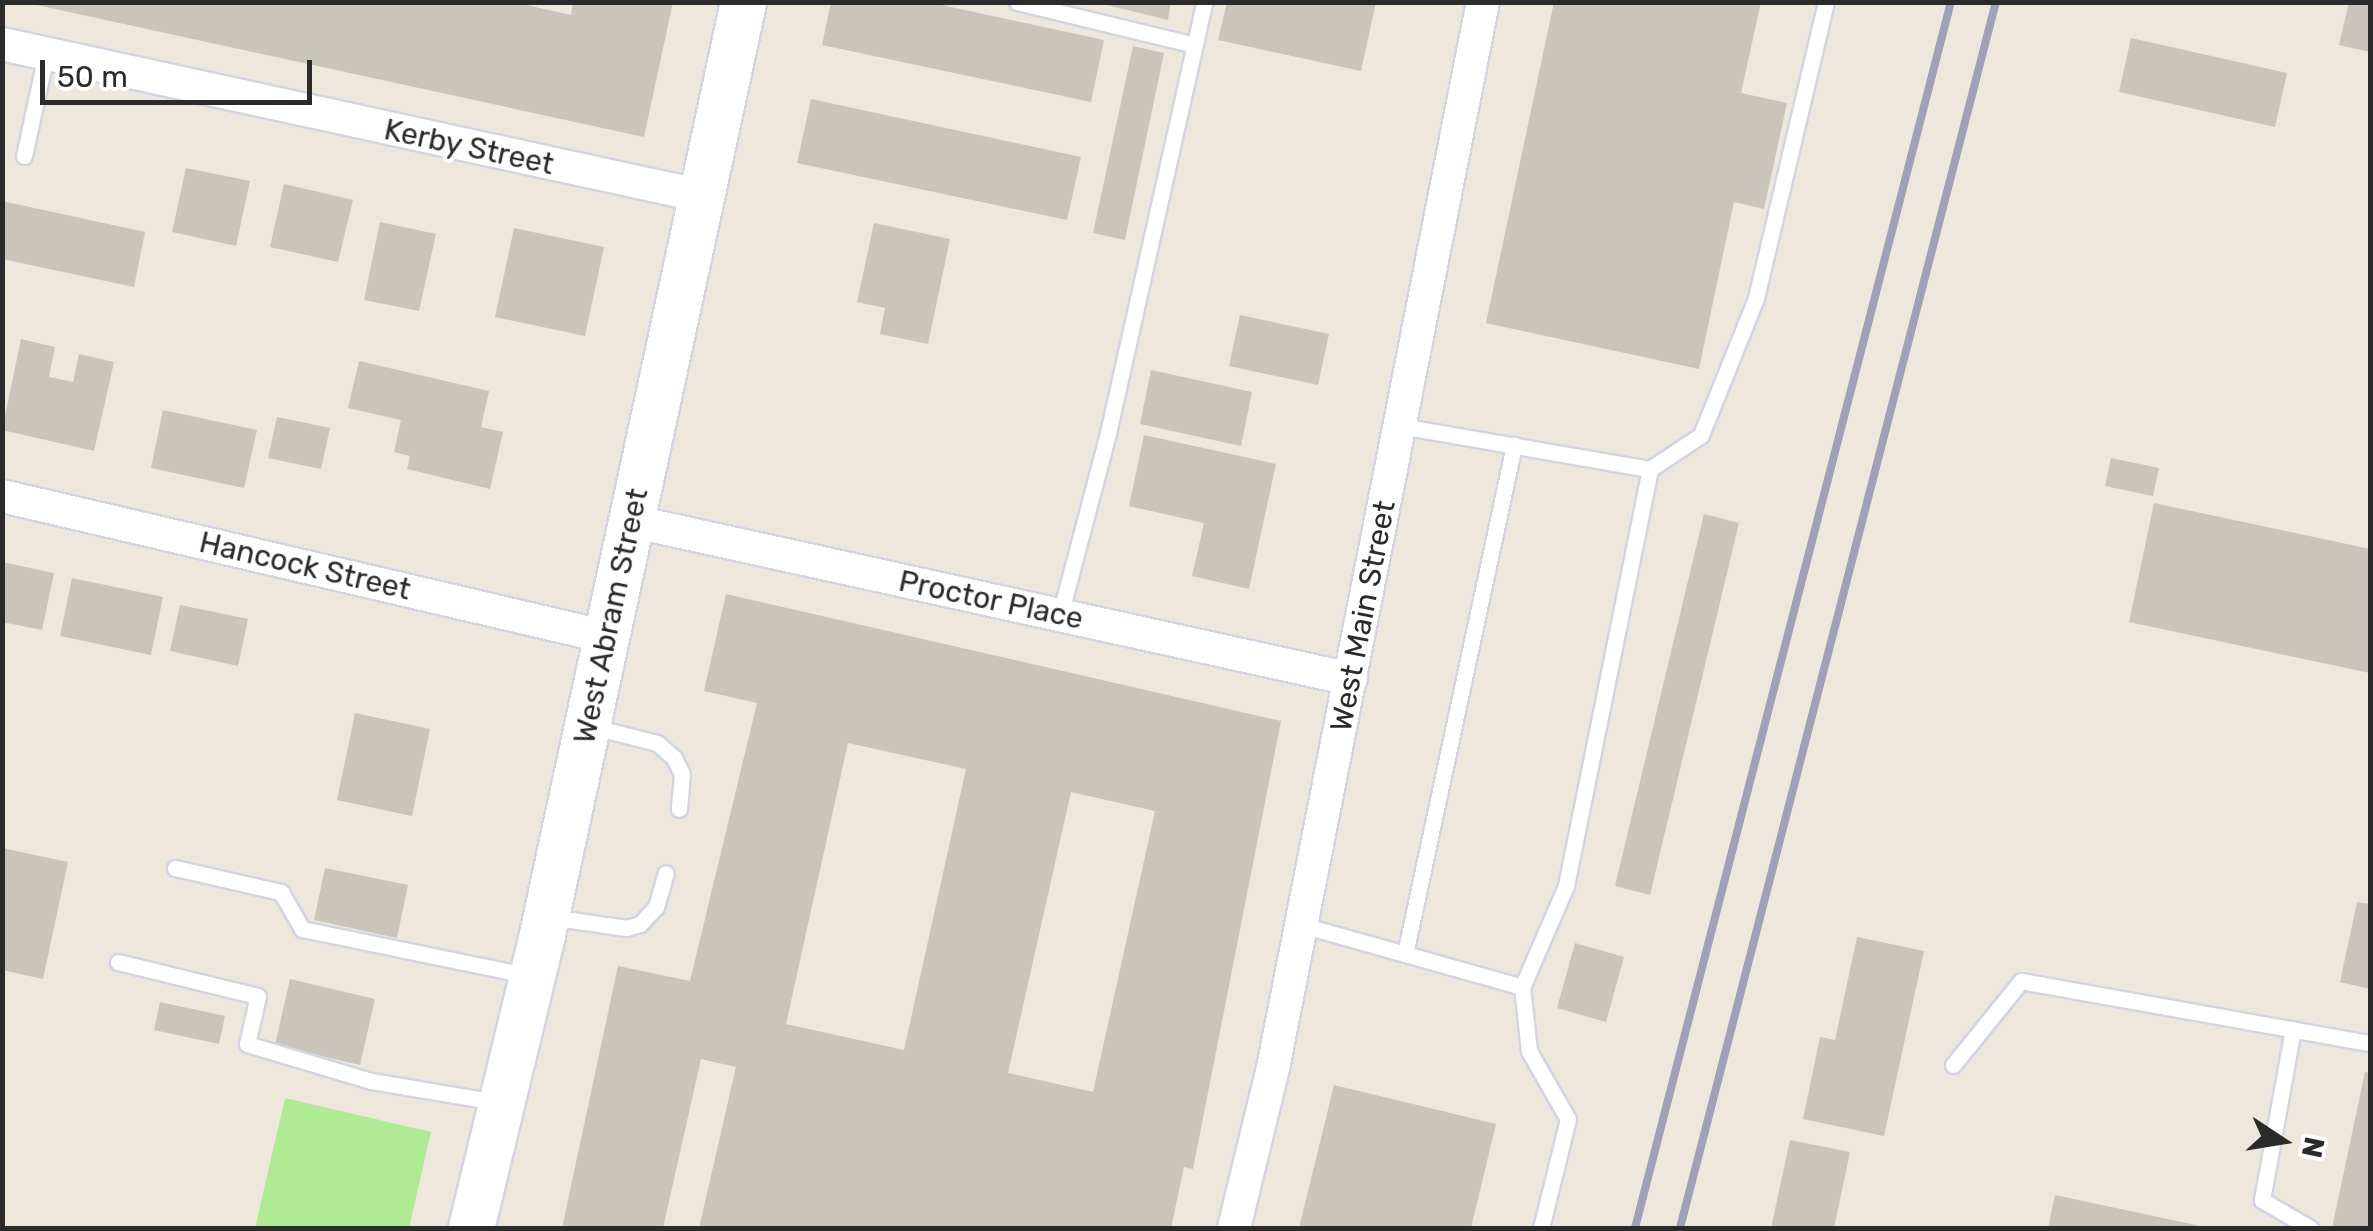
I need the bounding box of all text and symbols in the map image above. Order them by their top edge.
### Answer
scale bar [45,40,318,102]
text: 50 m [57,59,128,95]
street label: Kerby Street [381,111,557,183]
street label: West Abram Street [566,485,656,747]
street label: West Main Street [1323,497,1403,735]
street label: Hancock Street [196,524,414,608]
street label: Proctor Place [895,563,1087,637]
north arrow [2233,1091,2333,1191]
text: N [2295,1134,2331,1161]

